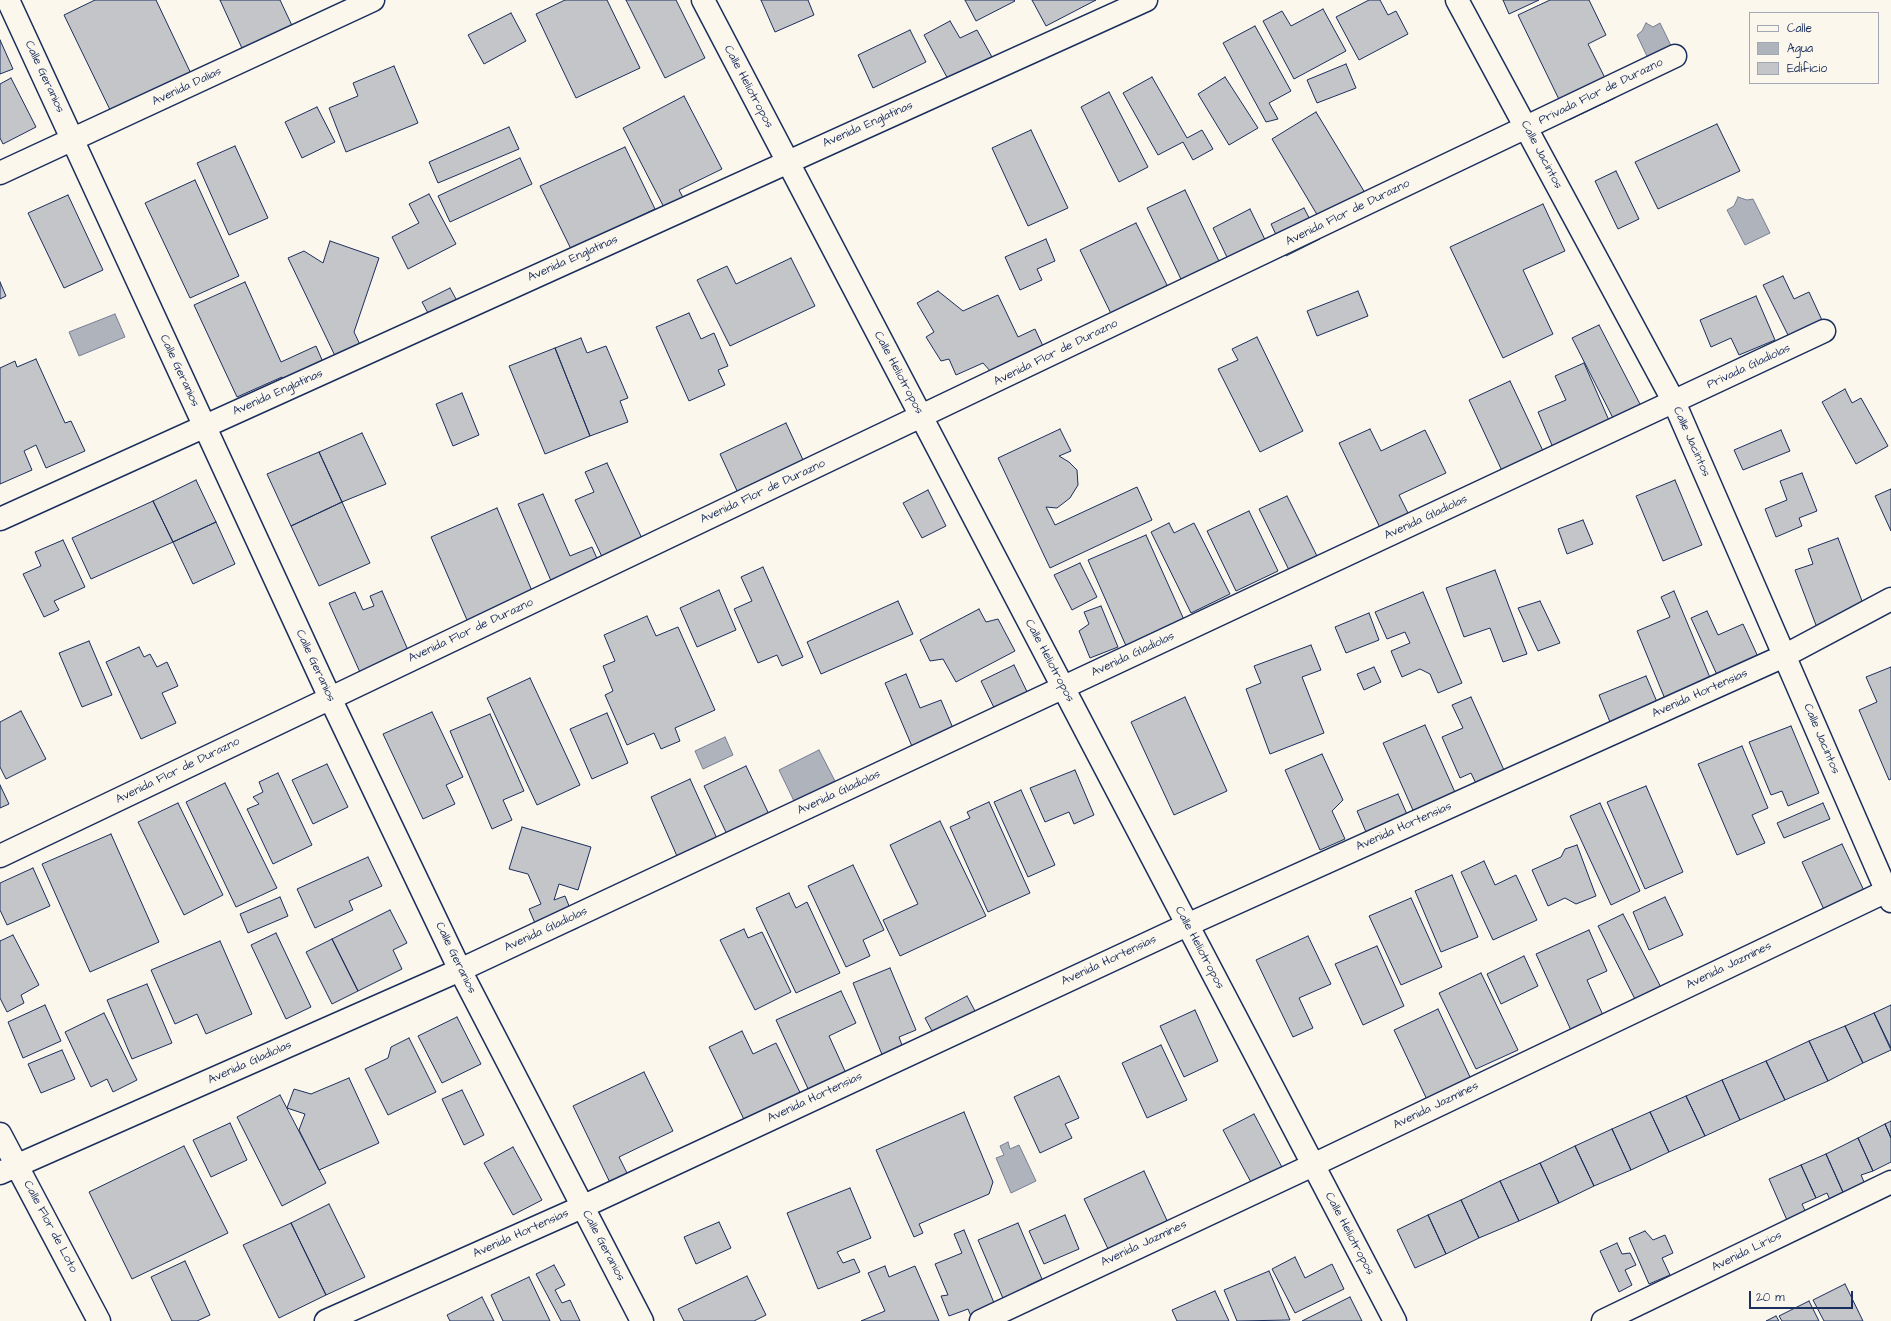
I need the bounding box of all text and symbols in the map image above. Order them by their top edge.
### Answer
legend [1749,12,1879,84]
text: Calle [1787,20,1812,37]
street label: Calle Geranios [21,39,67,115]
text: Agua [1787,40,1813,57]
street label: Calle Heliotropos [720,43,776,131]
street label: Privada Flor de Durazno [1536,56,1666,128]
text: Edificio [1787,60,1827,77]
street label: Avenida Dalias [150,65,224,109]
street label: Avenida Englatinas [821,99,915,151]
street label: Calle Jacintos [1517,118,1565,192]
street label: Avenida Flor de Durazno [1284,177,1412,249]
street label: Avenida Englatinas [526,233,620,285]
street label: Avenida Flor de Durazno [992,317,1120,389]
street label: Calle Heliotropos [870,329,926,417]
street label: Calle Geranios [156,333,202,409]
street label: Privada Gladiolas [1705,341,1793,393]
street label: Avenida Englatinas [231,367,325,419]
street label: Calle Jacintos [1669,405,1713,479]
street label: Avenida Flor de Durazno [698,457,828,527]
street label: Avenida Gladiolas [1382,492,1470,544]
street label: Avenida Flor de Durazno [406,596,536,666]
street label: Calle Heliotropos [1021,617,1077,705]
street label: Calle Geranios [292,628,338,704]
street label: Avenida Gladiolas [1089,629,1177,681]
street label: Avenida Hortensias [1650,666,1750,722]
street label: Calle Jacintos [1800,702,1842,776]
street label: Avenida Flor de Durazno [114,735,242,807]
street label: Avenida Gladiolas [795,767,883,819]
street label: Avenida Hortensias [1354,799,1454,855]
street label: Avenida Gladiolas [502,904,590,956]
street label: Calle Heliotropos [1171,904,1227,992]
street label: Calle Geranios [431,920,479,996]
street label: Avenida Hortensias [1059,933,1159,989]
street label: Avenida Jazmines [1684,939,1774,993]
street label: Avenida Gladiolas [206,1038,294,1088]
street label: Avenida Hortensias [765,1070,865,1126]
street label: Avenida Jazmines [1391,1079,1481,1133]
street label: Calle Flor de Loto [20,1179,80,1275]
street label: Calle Heliotropos [1321,1190,1377,1278]
street label: Avenida Hortensias [471,1206,571,1262]
street label: Calle Geranios [578,1208,628,1284]
street label: Avenida Jazmines [1099,1218,1189,1270]
street label: Avenida Lirios [1709,1229,1785,1275]
scale bar [1751,1283,1855,1309]
text: 20 m [1756,1289,1785,1306]

